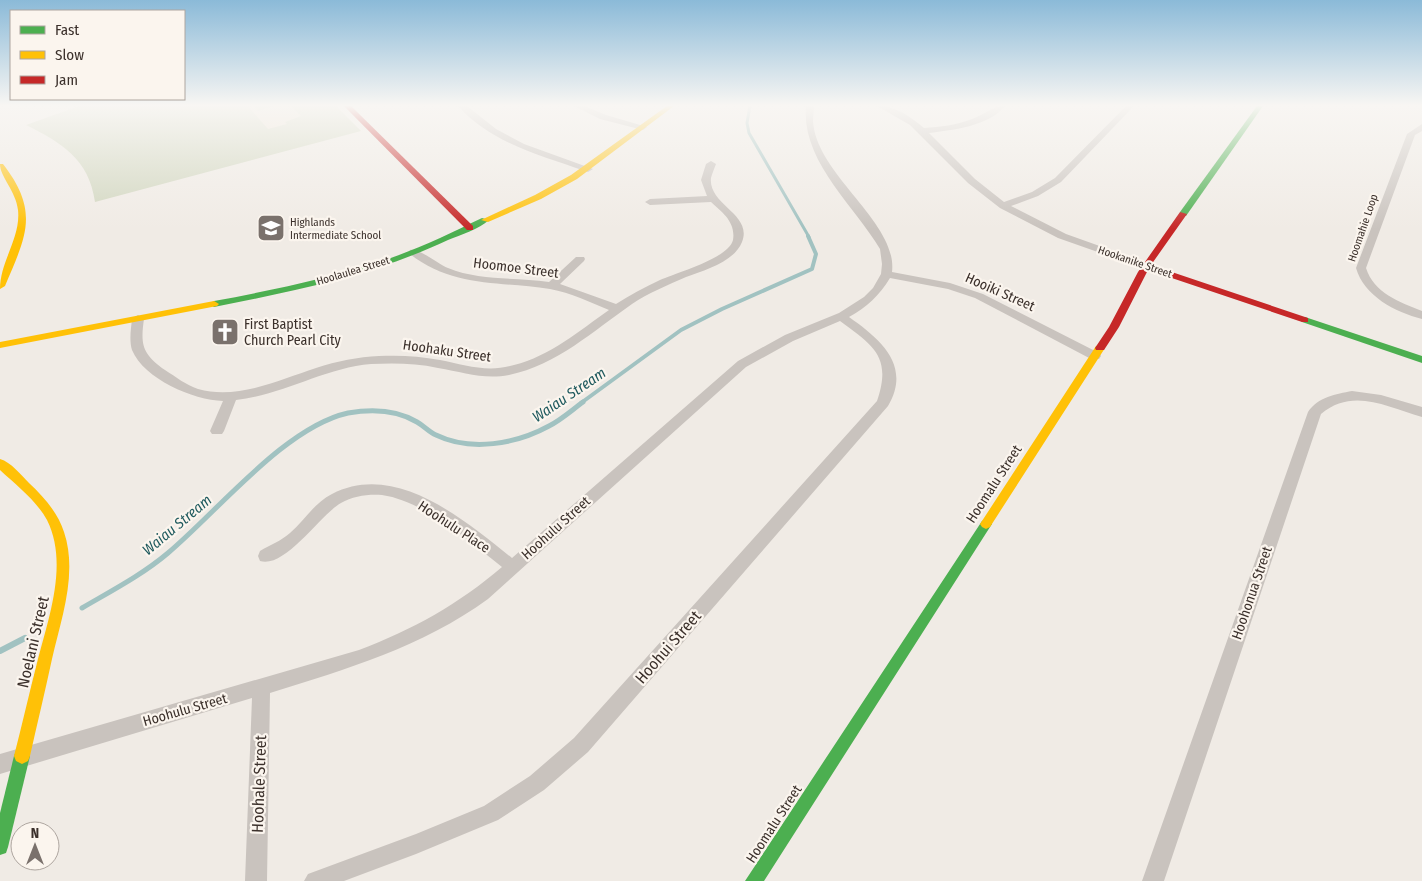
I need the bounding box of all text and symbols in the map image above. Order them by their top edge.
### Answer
legend [10,10,185,100]
text: Fast [55,21,79,39]
text: Slow [55,46,84,64]
text: Jam [55,71,78,89]
street label: Hoomahie Loop [1345,192,1381,264]
school or university icon: Highlands Intermediate School [256,213,286,243]
place label: Highlands Intermediate School [290,216,381,242]
street label: Hookanike Street [1096,243,1174,281]
street label: Hoolaulea Street [315,254,391,288]
street label: Hoomoe Street [472,254,560,282]
street label: Hooiki Street [963,269,1038,315]
place label: First Baptist Church Pearl City [244,316,341,349]
church icon: First Baptist Church Pearl City [210,317,240,347]
street label: Hoohaku Street [402,336,493,366]
water label: Waiau Stream [529,364,609,426]
street label: Hoomalu Street [963,442,1026,526]
water label: Waiau Stream [139,491,215,559]
street label: Hoohulu Street [518,492,594,563]
street label: Hoohulu Place [415,497,493,557]
street label: Hoohonua Street [1228,544,1276,642]
street label: Noelani Street [13,594,53,690]
street label: Hoohui Street [631,606,705,687]
street label: Hoohulu Street [141,690,229,730]
street label: Hoohale Street [248,734,270,833]
street label: Hoomalu Street [743,782,806,866]
north arrow [10,821,60,871]
text: N [31,825,39,842]

